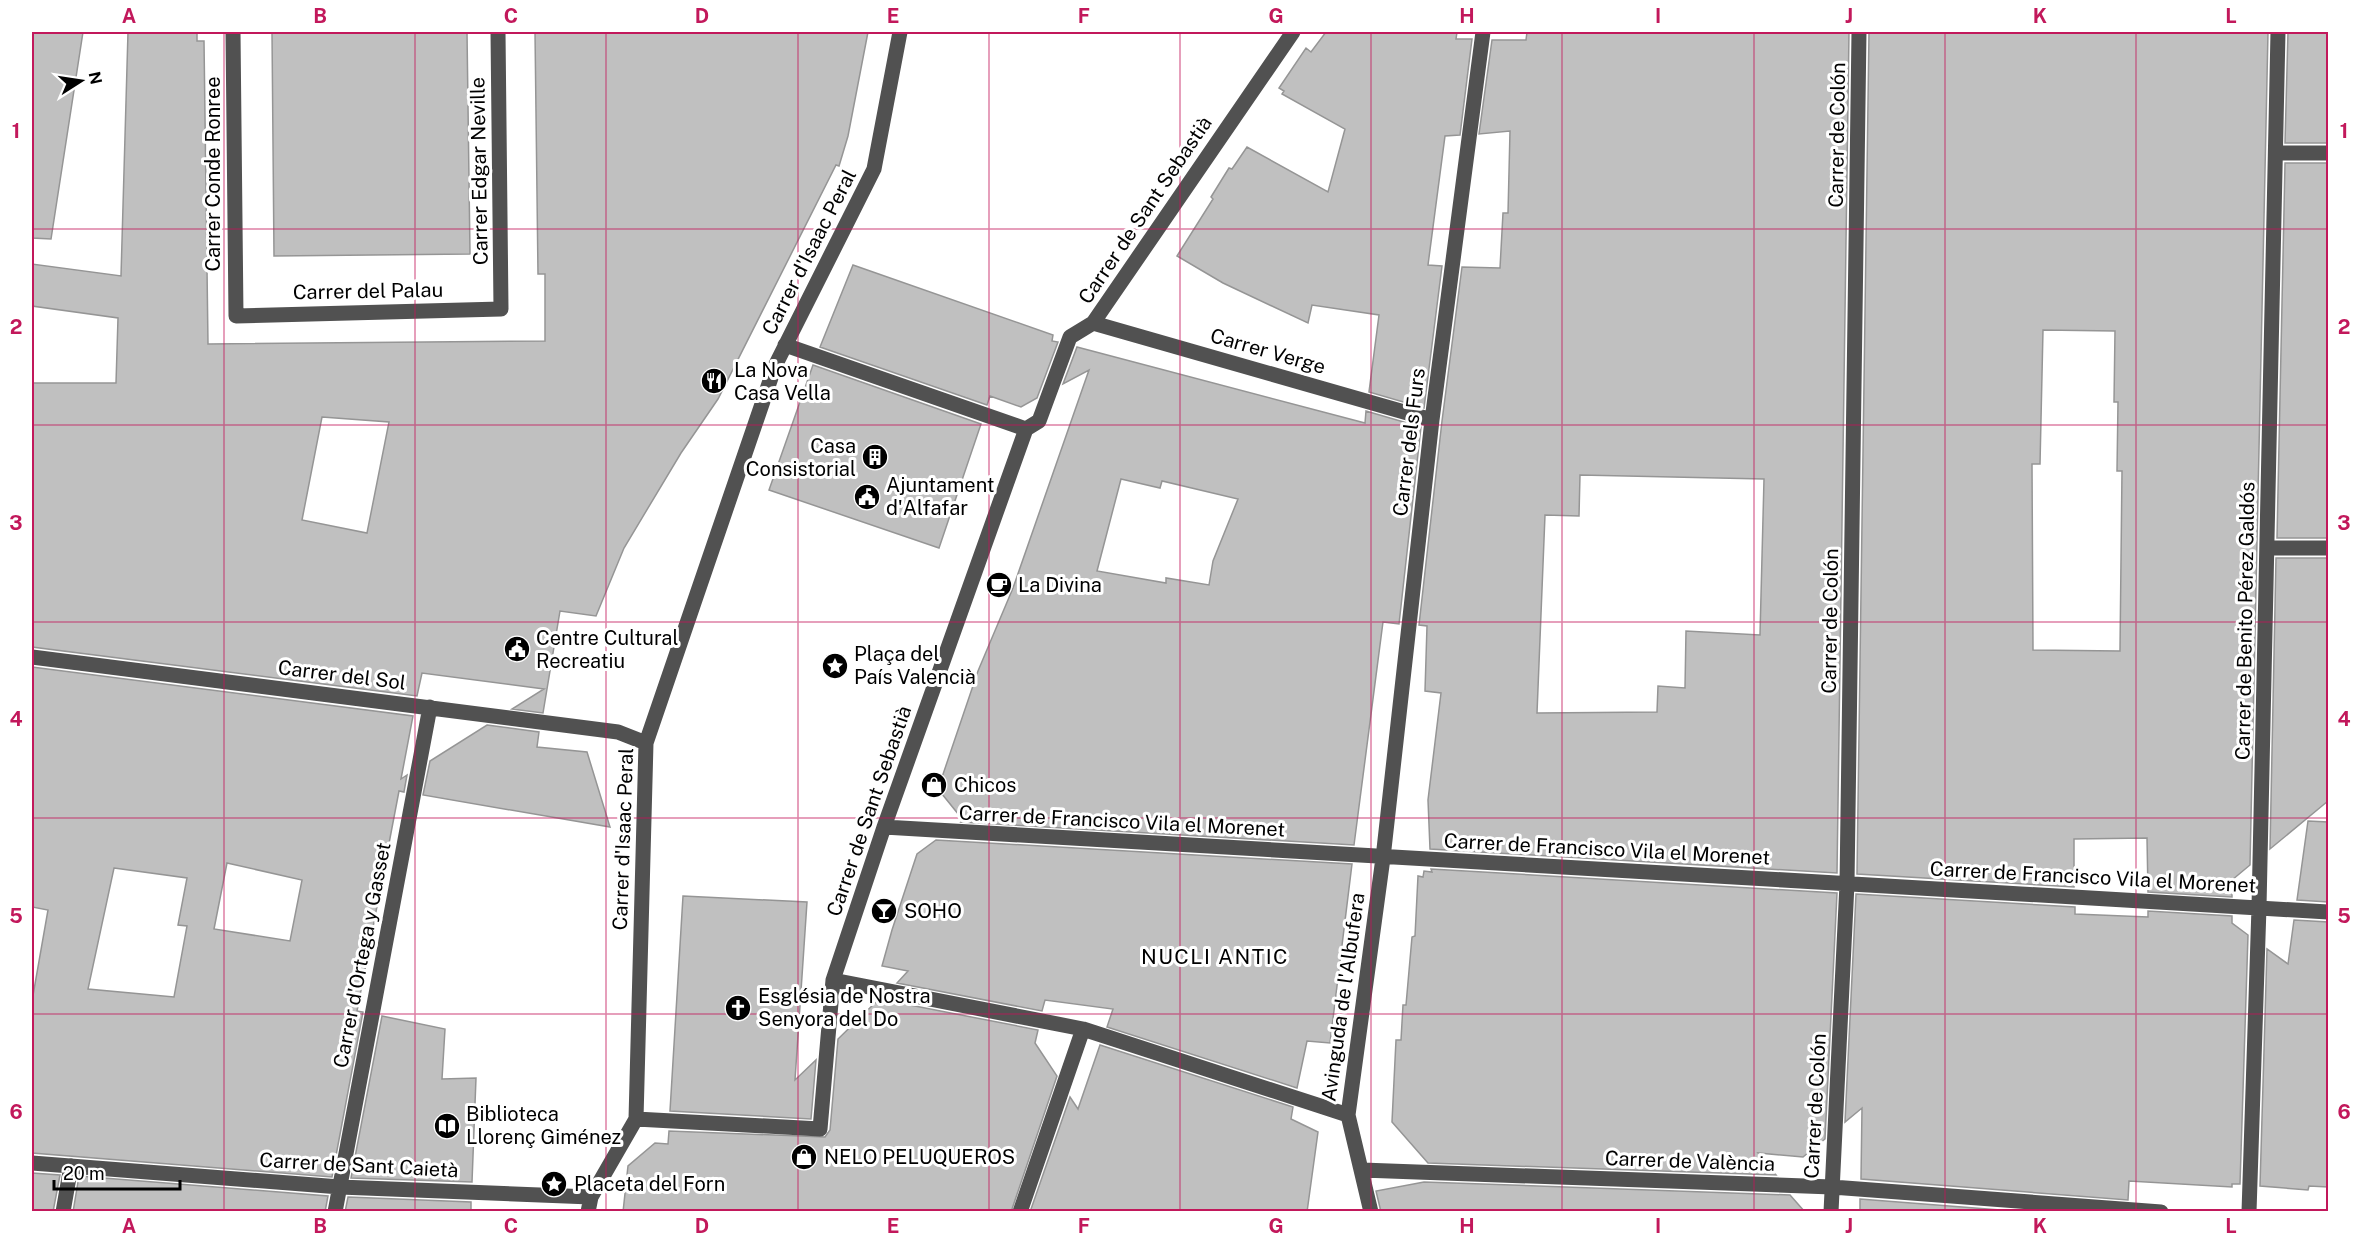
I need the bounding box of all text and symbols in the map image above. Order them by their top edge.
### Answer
text: A [122,4,136,28]
text: B [313,4,327,28]
text: C [504,4,518,28]
text: D [695,4,709,28]
text: E [887,4,899,28]
text: F [1078,4,1090,28]
text: G [1268,4,1284,28]
text: H [1459,4,1475,28]
text: I [1655,4,1661,28]
text: J [1845,4,1853,28]
text: K [2033,4,2047,28]
text: L [2225,4,2237,28]
north arrow [51,51,111,111]
street label: Carrer de Colón [1824,62,1850,208]
text: N [85,70,106,86]
street label: Carrer Conde Ronree [201,76,225,272]
street label: Carrer Edgar Neville [465,77,493,265]
street label: Carrer de Sant Sebastià [1073,112,1217,308]
text: 1 [12,119,20,143]
text: 1 [2340,119,2348,143]
street label: Carrer d'Isaac Peral [757,165,861,339]
street label: Carrer del Palau [293,278,443,304]
text: 2 [10,315,22,339]
text: 2 [2338,315,2350,339]
street label: Carrer Verge [1208,323,1328,379]
place label: La Nova Casa Vella [734,358,831,405]
restaurant icon: La Nova Casa Vella [699,366,729,396]
street label: Carrer dels Furs [1388,367,1430,517]
place label: Casa Consistorial [746,434,856,481]
building icon: Casa Consistorial [860,442,890,472]
place label: Ajuntament d'Alfafar [886,473,995,520]
public building icon: Ajuntament d'Alfafar [852,482,882,512]
street label: Carrer de Benito Pérez Galdós [2231,482,2259,760]
text: 3 [9,511,23,535]
text: 3 [2337,511,2351,535]
street label: Carrer de Colón [1817,548,1843,694]
cafe icon: La Divina [984,570,1014,600]
place label: La Divina [1018,573,1102,597]
place label: Centre Cultural Recreatiu [536,626,678,673]
public building icon: Centre Cultural Recreatiu [502,634,532,664]
place label: Plaça del País Valencià [854,642,976,689]
place icon: Plaça del País Valencià [820,651,850,681]
street label: Carrer del Sol [277,655,407,695]
street label: Carrer de Sant Sebastià [822,703,916,919]
text: 4 [9,707,23,731]
text: 4 [2337,707,2351,731]
street label: Carrer d'Isaac Peral [608,747,638,931]
shop icon: Chicos [919,770,949,800]
place label: Chicos [954,773,1016,797]
street label: Carrer de Francisco Vila el Morenet [958,800,1286,842]
street label: Carrer de Francisco Vila el Morenet [1443,828,1771,870]
street label: Carrer d'Ortega y Gasset [328,840,396,1070]
street label: Carrer de Francisco Vila el Morenet [1929,856,2257,898]
street label: Avinguda de l'Albufera [1316,891,1370,1103]
bar icon: SOHO [869,896,899,926]
place label: SOHO [904,899,962,923]
text: 5 [9,904,23,928]
text: 5 [2337,904,2351,928]
district label: NUCLI ANTIC [1141,944,1289,969]
place label: Església de Nostra Senyora del Do [758,984,931,1031]
church icon: Església de Nostra Senyora del Do [723,993,753,1023]
street label: Carrer de Colón [1799,1033,1831,1179]
text: 6 [9,1100,23,1124]
text: 6 [2337,1100,2351,1124]
place label: Biblioteca Llorenç Giménez [466,1102,621,1149]
library icon: Biblioteca Llorenç Giménez [432,1111,462,1141]
shop icon: NELO PELUQUEROS [789,1142,819,1172]
place label: NELO PELUQUEROS [824,1145,1015,1169]
street label: Carrer de València [1605,1146,1775,1176]
street label: Carrer de Sant Caietà [259,1148,459,1182]
scale bar [54,1153,180,1191]
text: 20 m [63,1163,105,1184]
place icon: Placeta del Forn [539,1169,569,1199]
place label: Placeta del Forn [574,1172,725,1196]
text: A [122,1214,136,1238]
text: B [313,1214,327,1238]
text: C [504,1214,518,1238]
text: D [695,1214,709,1238]
text: E [887,1214,899,1238]
text: F [1078,1214,1090,1238]
text: G [1268,1214,1284,1238]
text: H [1459,1214,1475,1238]
text: I [1655,1214,1661,1238]
text: J [1845,1214,1853,1238]
text: K [2033,1214,2047,1238]
text: L [2225,1214,2237,1238]

